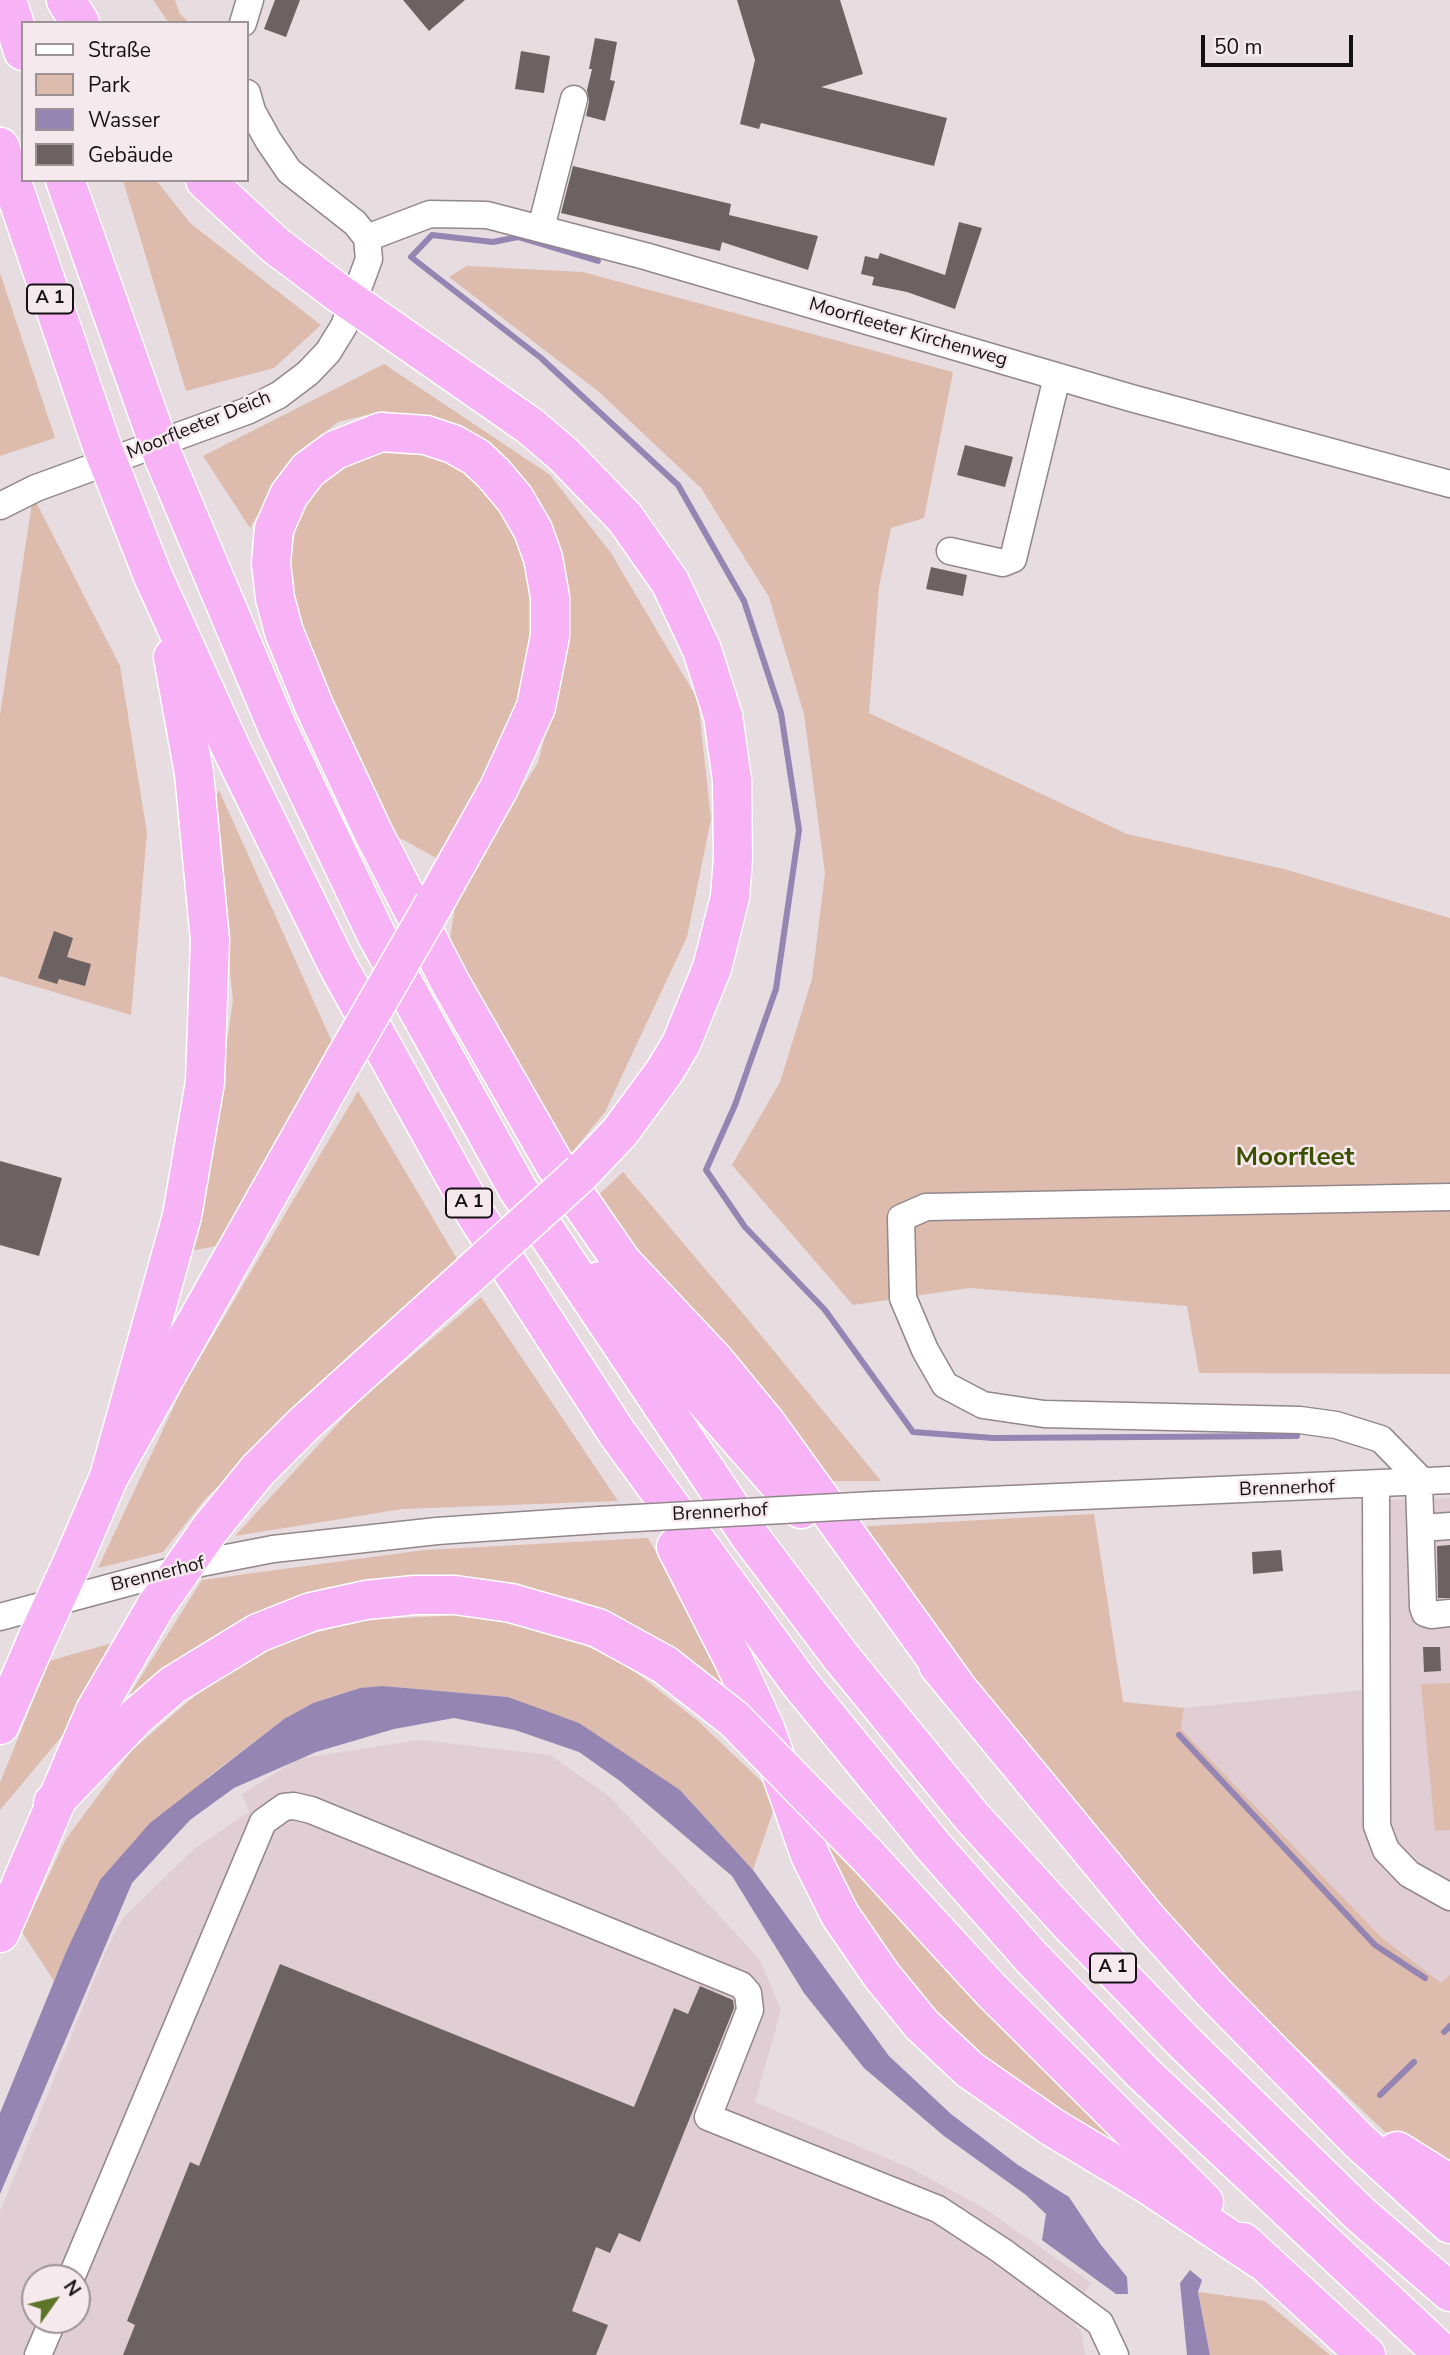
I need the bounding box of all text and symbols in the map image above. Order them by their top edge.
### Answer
legend [21,21,248,182]
scale bar [1205,21,1357,65]
text: 50 m [1214,33,1263,61]
text: Straße [88,36,151,64]
text: Park [88,71,130,99]
text: Wasser [88,106,160,134]
text: Gebäude [88,141,173,169]
road number: A 1 [27,284,73,314]
street label: Moorfleeter Kirchenweg [806,294,1010,372]
street label: Moorfleeter Deich [124,387,274,465]
district label: Moorfleet [1235,1143,1355,1175]
road number: A 1 [446,1188,492,1218]
street label: Brennerhof [1239,1476,1335,1502]
street label: Brennerhof [672,1499,768,1527]
street label: Brennerhof [109,1552,207,1598]
road number: A 1 [1090,1954,1136,1982]
north arrow [21,2264,91,2334]
text: N [57,2275,87,2302]

